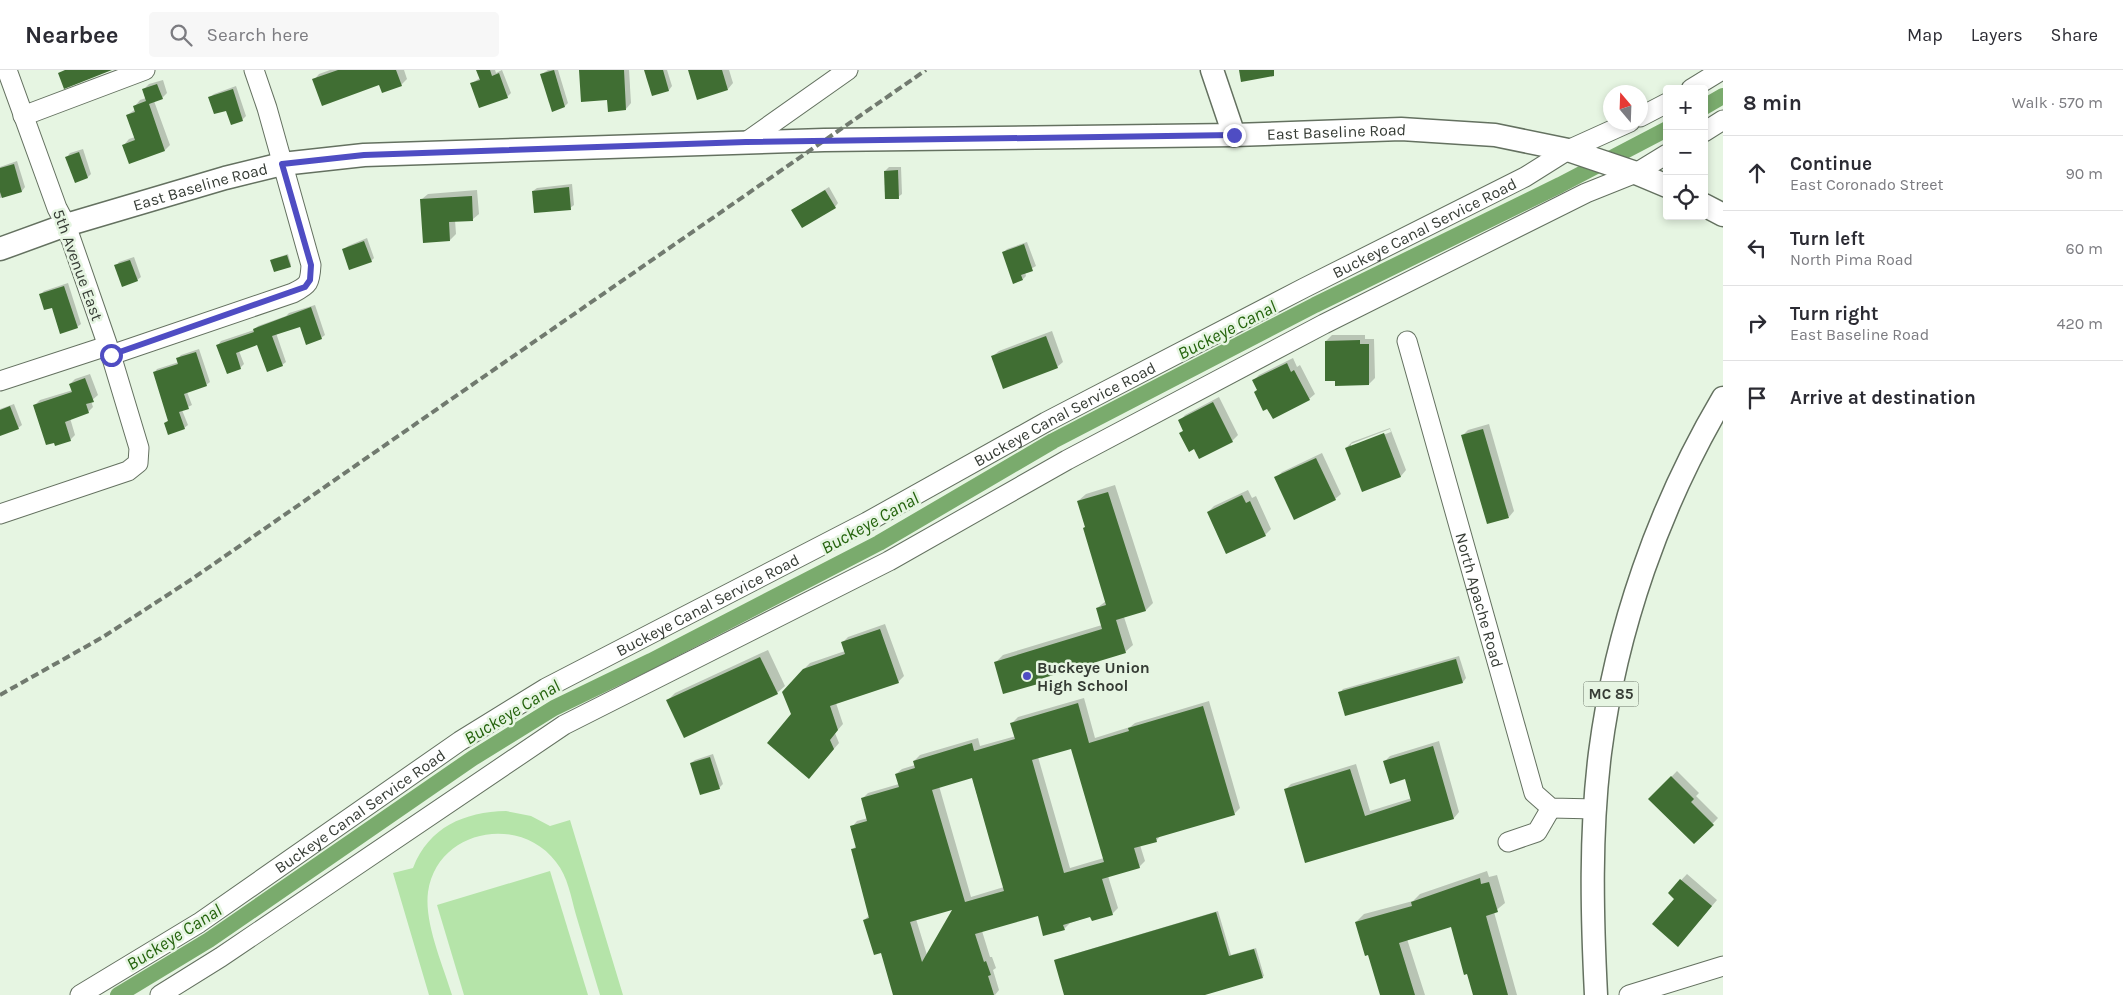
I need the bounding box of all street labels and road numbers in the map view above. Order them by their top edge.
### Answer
street label: East Baseline Road [1266,119,1407,143]
street label: East Baseline Road [131,158,270,214]
street label: Buckeye Canal Service Road [1329,173,1520,282]
street label: 5th Avenue East [49,207,107,323]
street label: Buckeye Canal Service Road [970,357,1159,470]
street label: North Apache Road [1452,530,1508,670]
street label: Buckeye Canal Service Road [613,549,802,660]
road number: MC 85 [1584,682,1638,706]
street label: Buckeye Canal Service Road [271,745,449,877]

